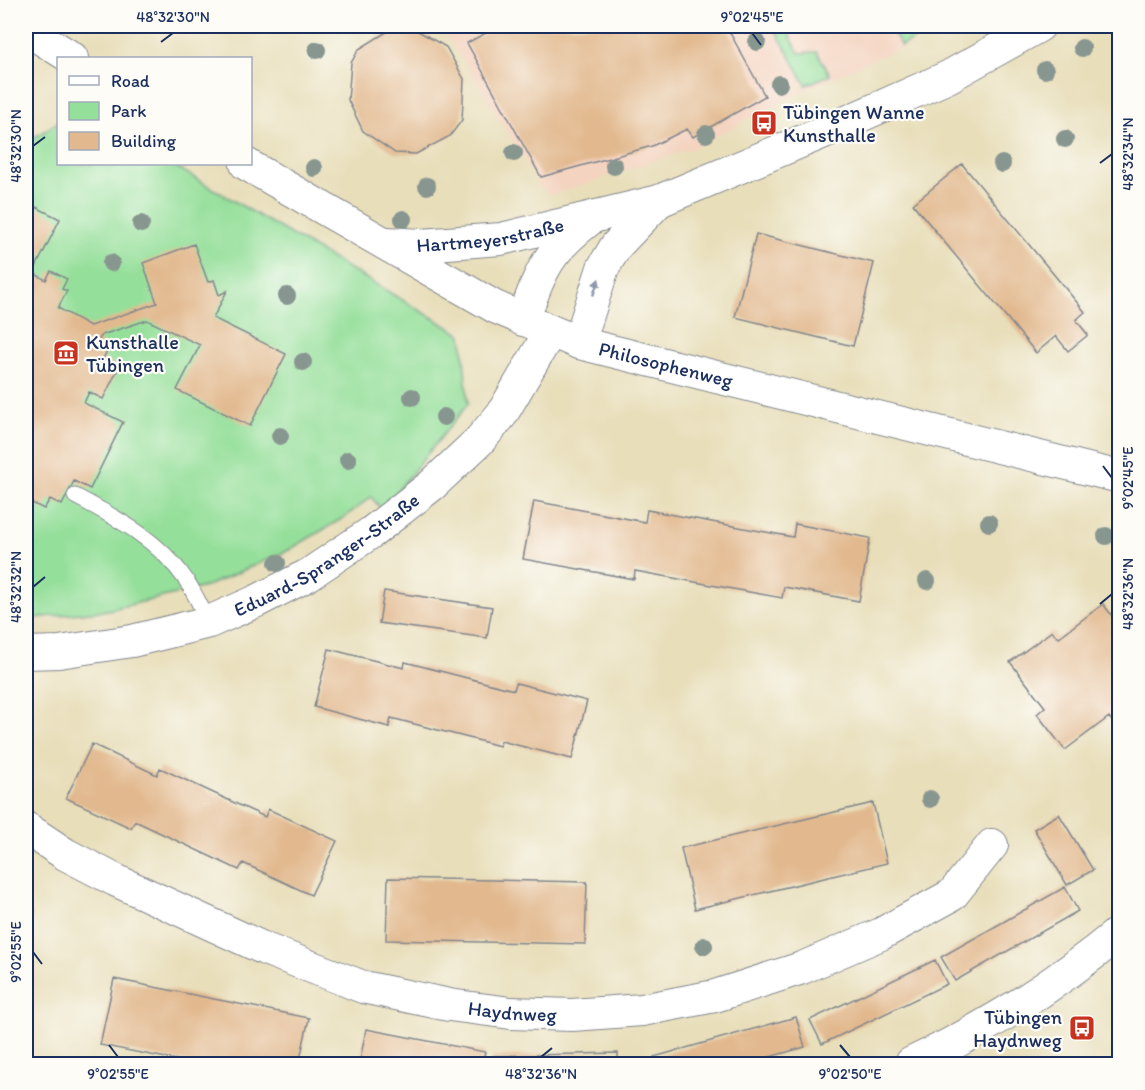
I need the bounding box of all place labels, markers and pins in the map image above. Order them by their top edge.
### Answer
place label: Tübingen Wanne Kunsthalle [783,100,925,147]
bus stop icon: Tübingen Wanne Kunsthalle [749,108,779,138]
place label: Kunsthalle Tübingen [86,330,179,377]
museum icon: Kunsthalle Tübingen [51,338,81,368]
place label: Tübingen Haydnweg [973,1005,1063,1052]
bus stop icon: Tübingen Haydnweg [1067,1013,1097,1043]

